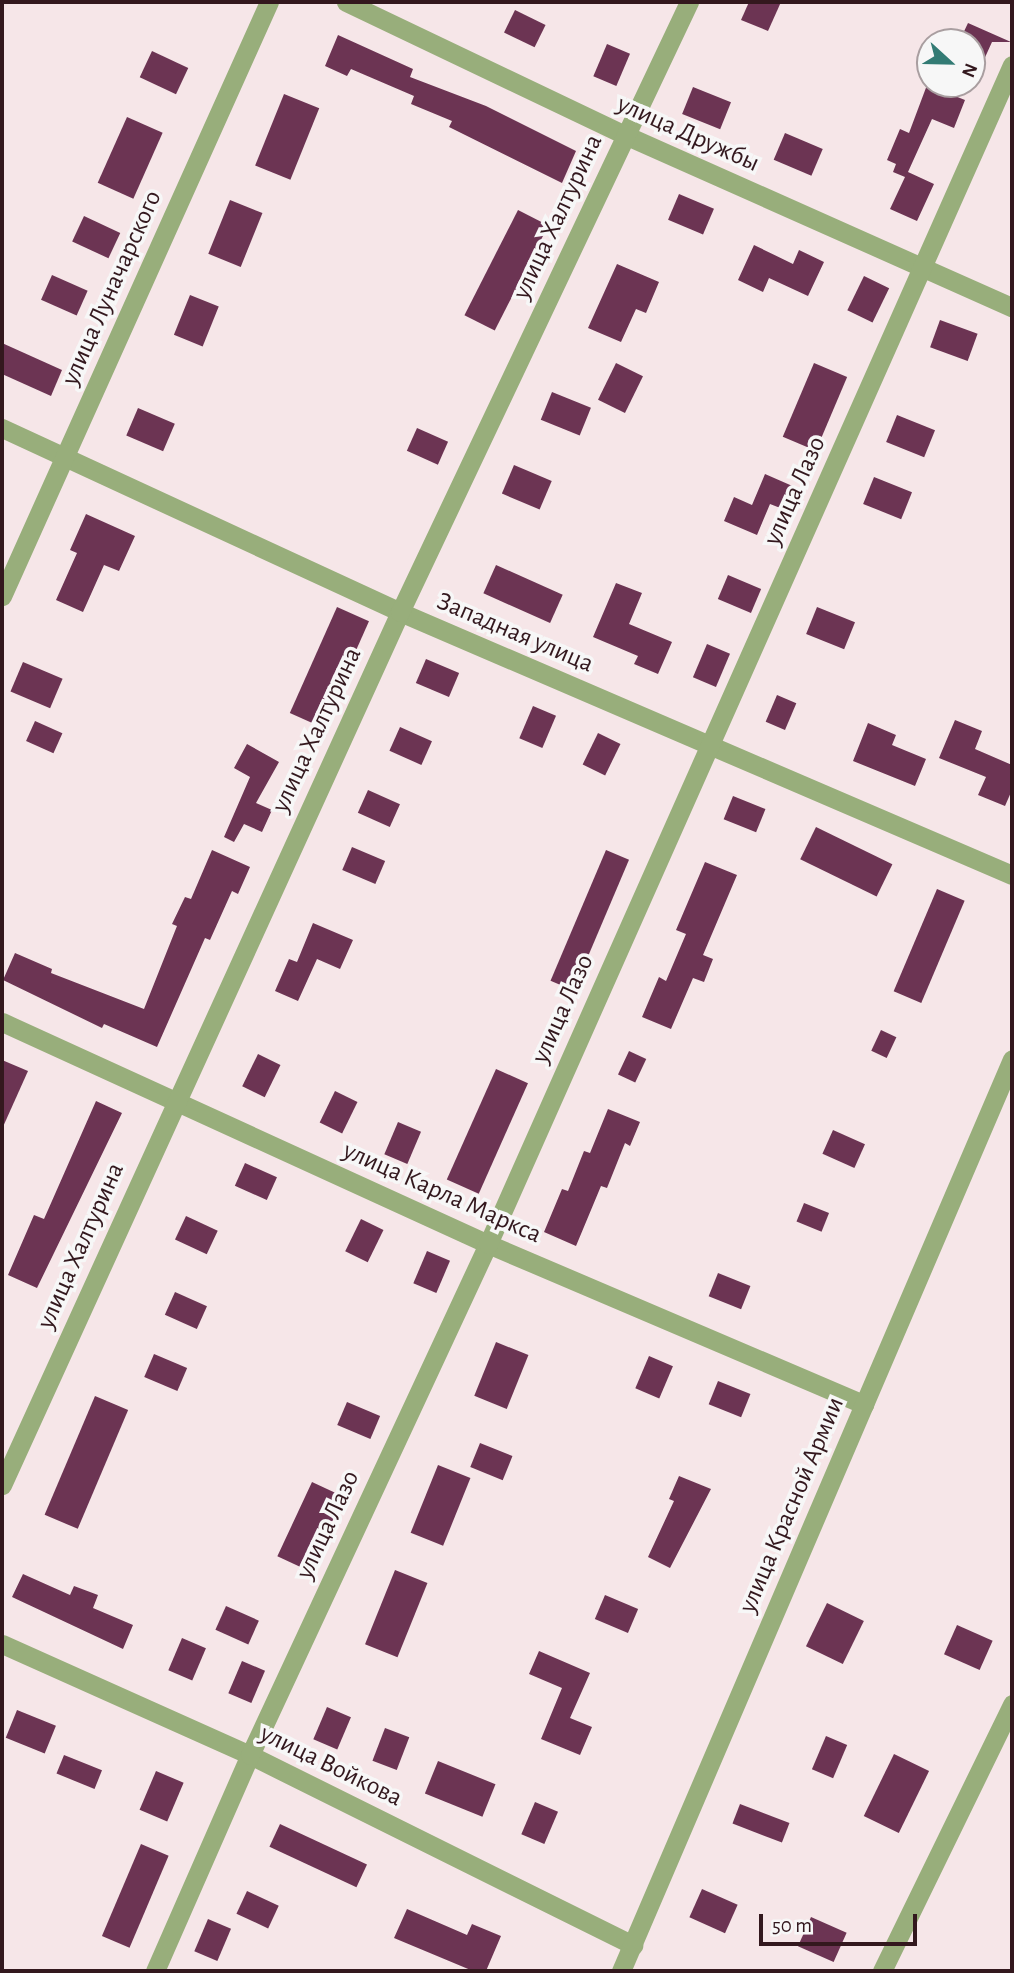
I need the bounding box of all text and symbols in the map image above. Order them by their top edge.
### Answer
north arrow [916,28,986,98]
text: N [958,61,980,80]
street label: улица Дружбы [612,89,764,179]
street label: улица Халтурина [506,130,610,304]
street label: улица Луначарского [55,186,169,390]
street label: улица Лазо [757,432,833,550]
street label: Западная улица [432,586,598,680]
street label: улица Халтурина [265,643,369,817]
street label: улица Лазо [525,950,601,1068]
street label: улица Карла Маркса [338,1135,546,1251]
street label: улица Халтурина [31,1158,131,1334]
street label: улица Красной Армии [732,1392,852,1618]
street label: улица Лазо [289,1466,367,1584]
street label: улица Войкова [255,1718,407,1814]
scale bar [762,1899,920,1943]
text: 50 m [772,1915,812,1936]

